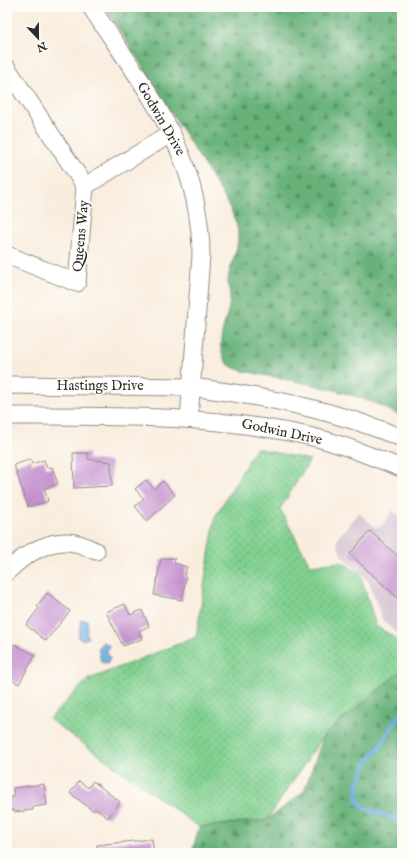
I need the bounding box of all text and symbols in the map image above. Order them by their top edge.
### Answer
north arrow [18,18,58,58]
text: N [34,38,49,55]
street label: Godwin Drive [133,79,190,160]
street label: Queens Way [69,199,93,273]
street label: Hastings Drive [56,377,144,395]
street label: Godwin Drive [240,415,325,449]

